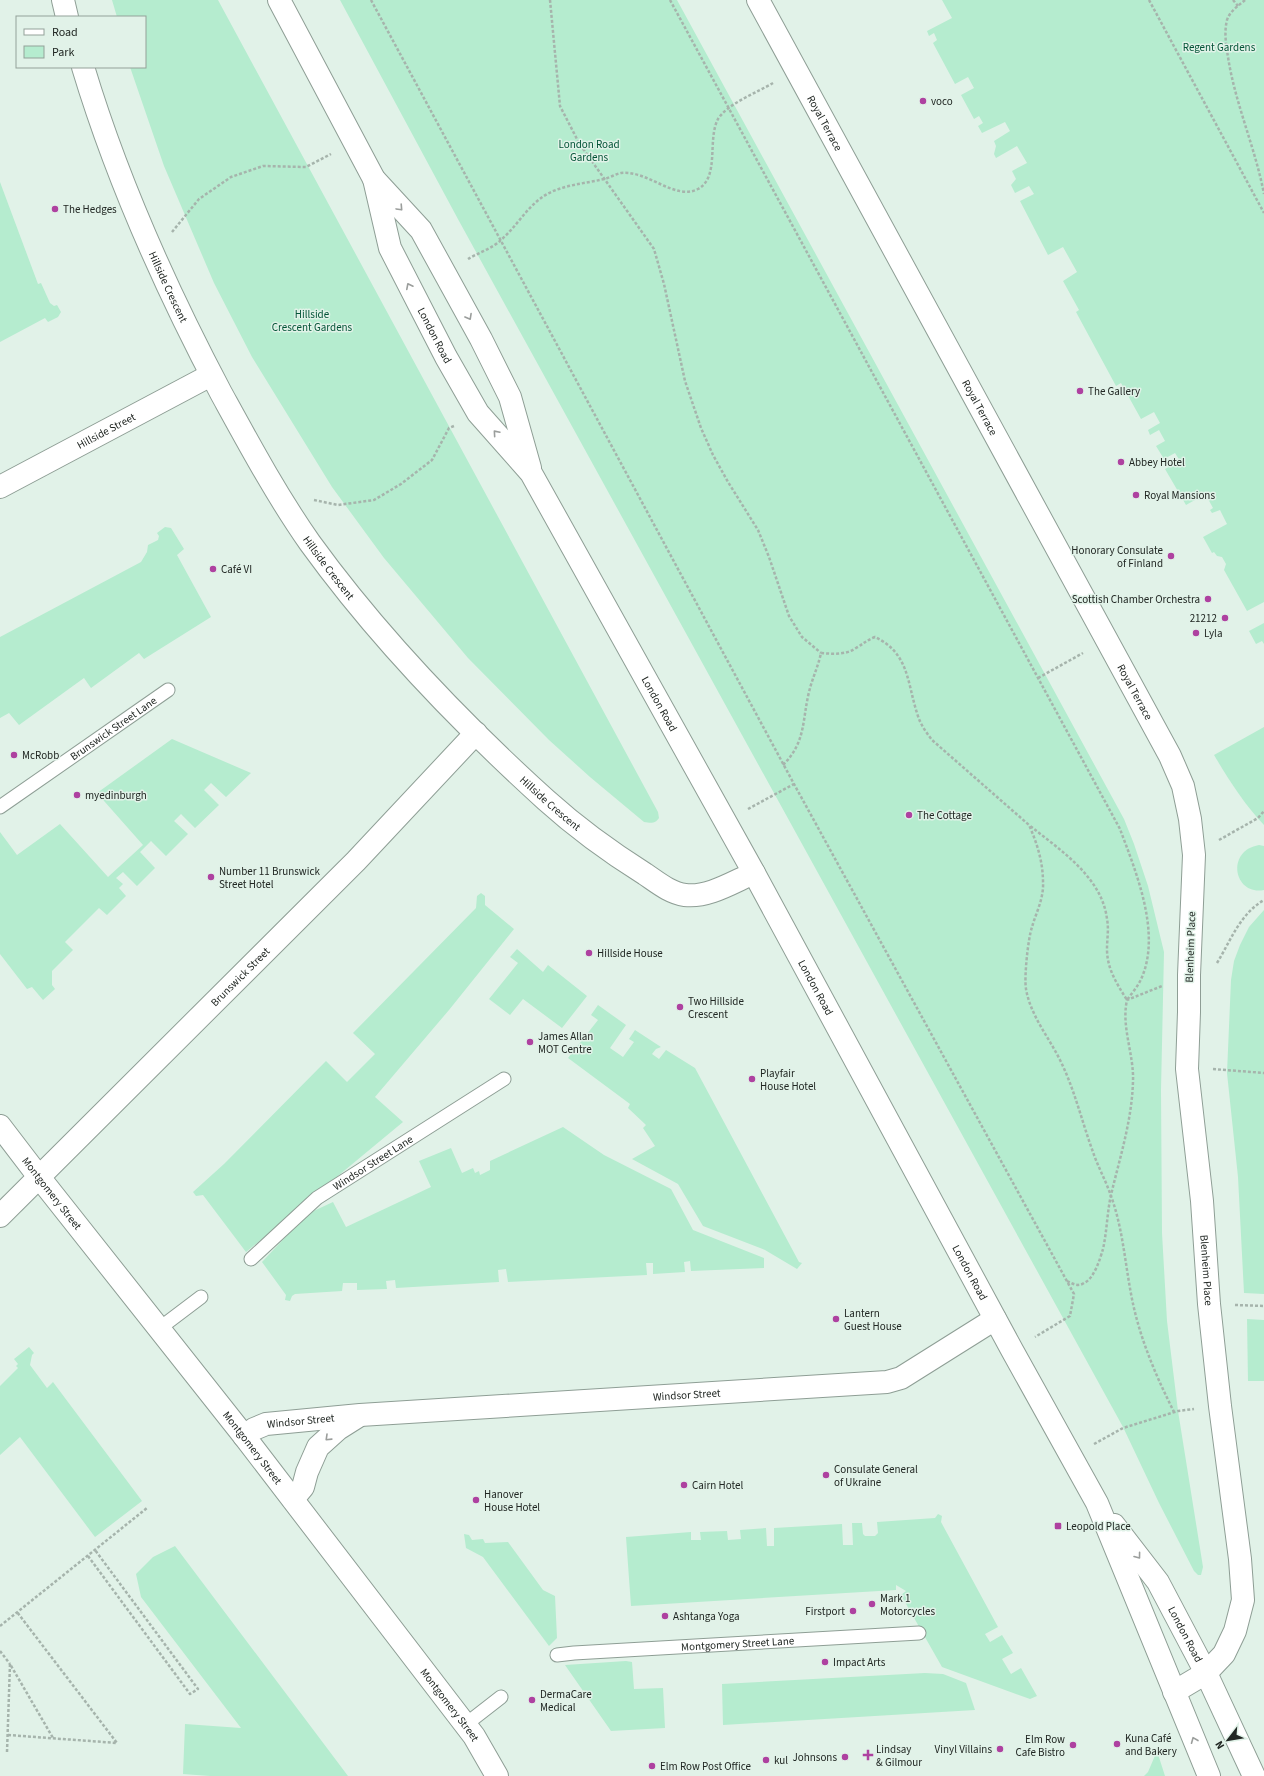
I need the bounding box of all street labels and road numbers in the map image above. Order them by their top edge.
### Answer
street label: Royal Terrace [803,93,846,154]
street label: Hillside Crescent [145,249,191,325]
street label: London Road [414,305,455,366]
street label: Royal Terrace [958,377,1001,439]
street label: Hillside Street [74,409,138,453]
street label: Hillside Crescent [299,533,358,603]
street label: Royal Terrace [1113,662,1156,723]
street label: London Road [638,674,681,734]
street label: Brunswick Street Lane [67,693,160,764]
street label: Hillside Crescent [516,773,584,835]
street label: Blenheim Place [1182,911,1199,983]
street label: Brunswick Street [208,944,273,1010]
street label: London Road [794,957,837,1018]
street label: Windsor Street Lane [330,1132,416,1194]
street label: Montgomery Street [18,1154,85,1233]
street label: Blenheim Place [1196,1234,1216,1307]
street label: London Road [948,1242,991,1303]
street label: Windsor Street [652,1385,721,1405]
street label: Montgomery Street [219,1408,286,1488]
street label: Windsor Street [266,1410,335,1432]
street label: London Road [1164,1604,1206,1665]
street label: Montgomery Street Lane [681,1633,795,1655]
street label: Montgomery Street [417,1665,483,1744]

